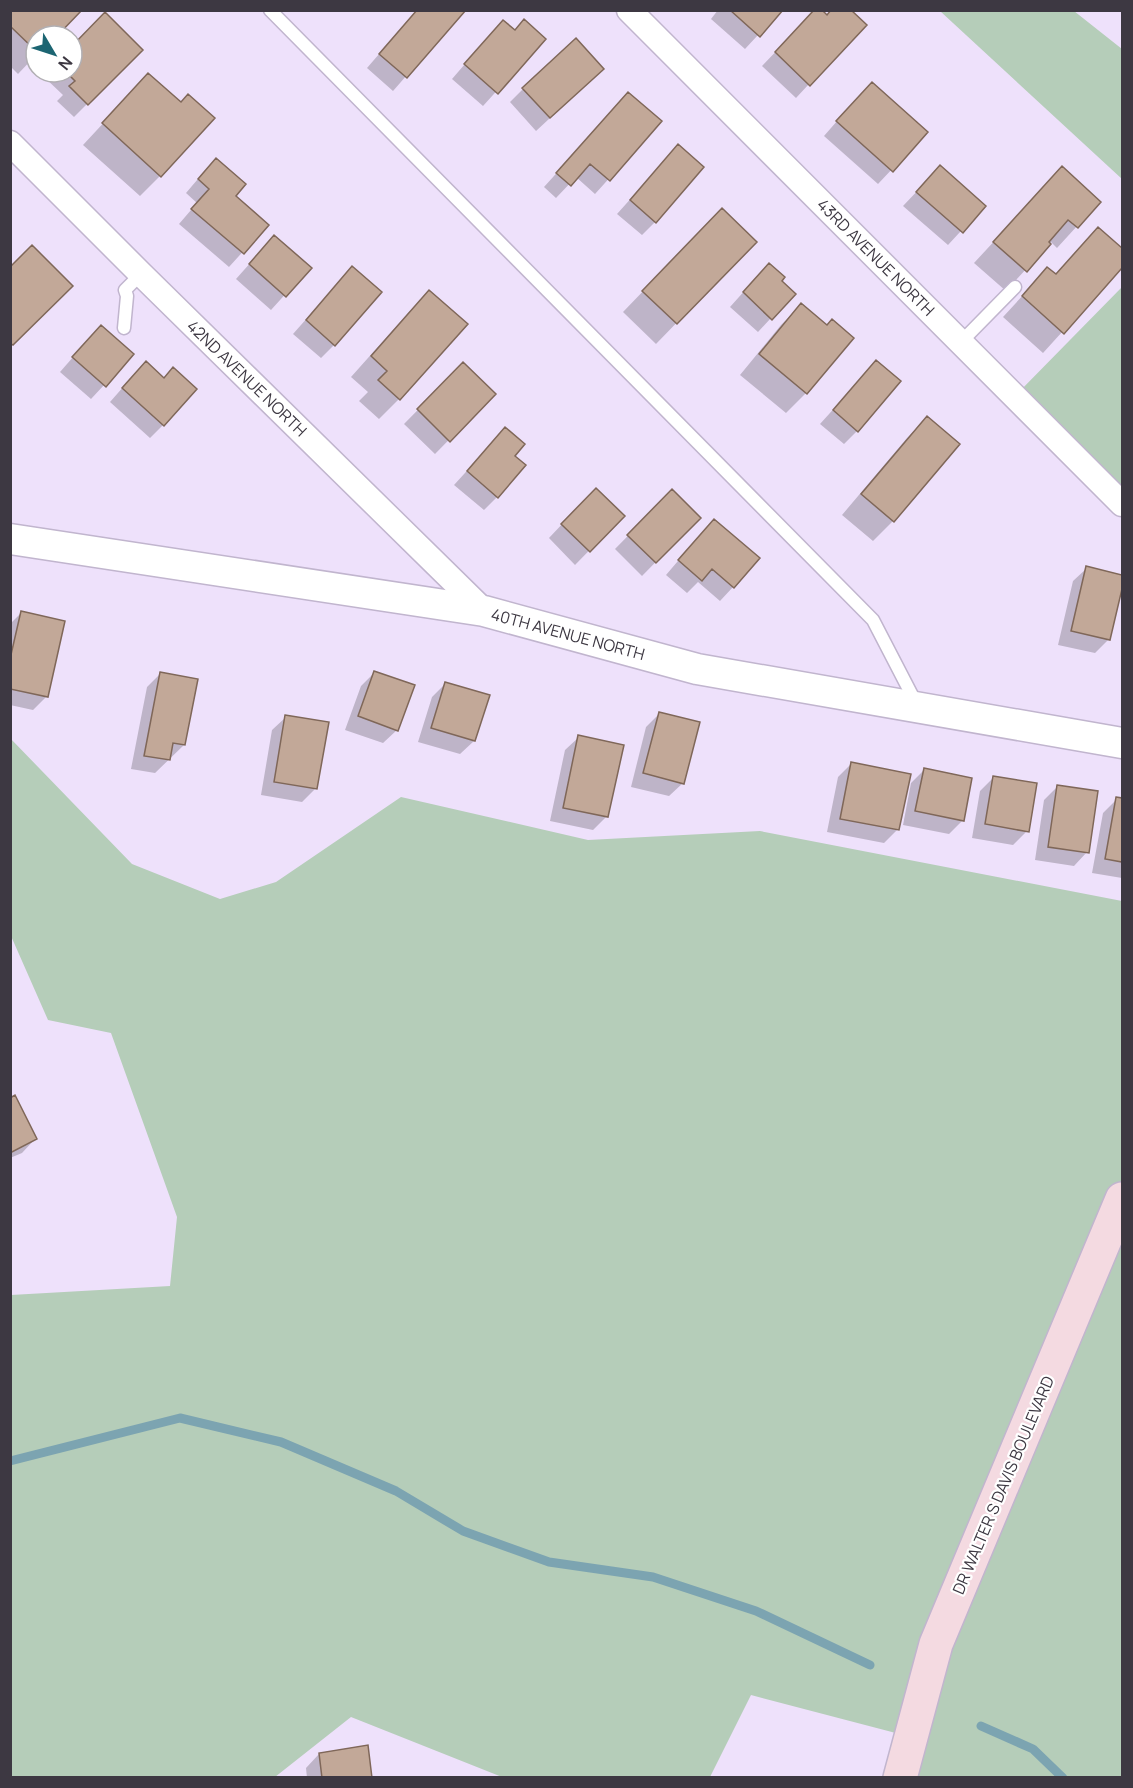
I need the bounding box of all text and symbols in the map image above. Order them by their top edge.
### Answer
north arrow [24,24,84,84]
text: N [53,52,78,75]
street label: 43RD AVENUE NORTH [812,193,940,321]
street label: 42ND AVENUE NORTH [182,315,312,441]
street label: 40TH AVENUE NORTH [489,603,647,665]
street label: DR WALTER S DAVIS BOULEVARD [947,1372,1059,1597]

